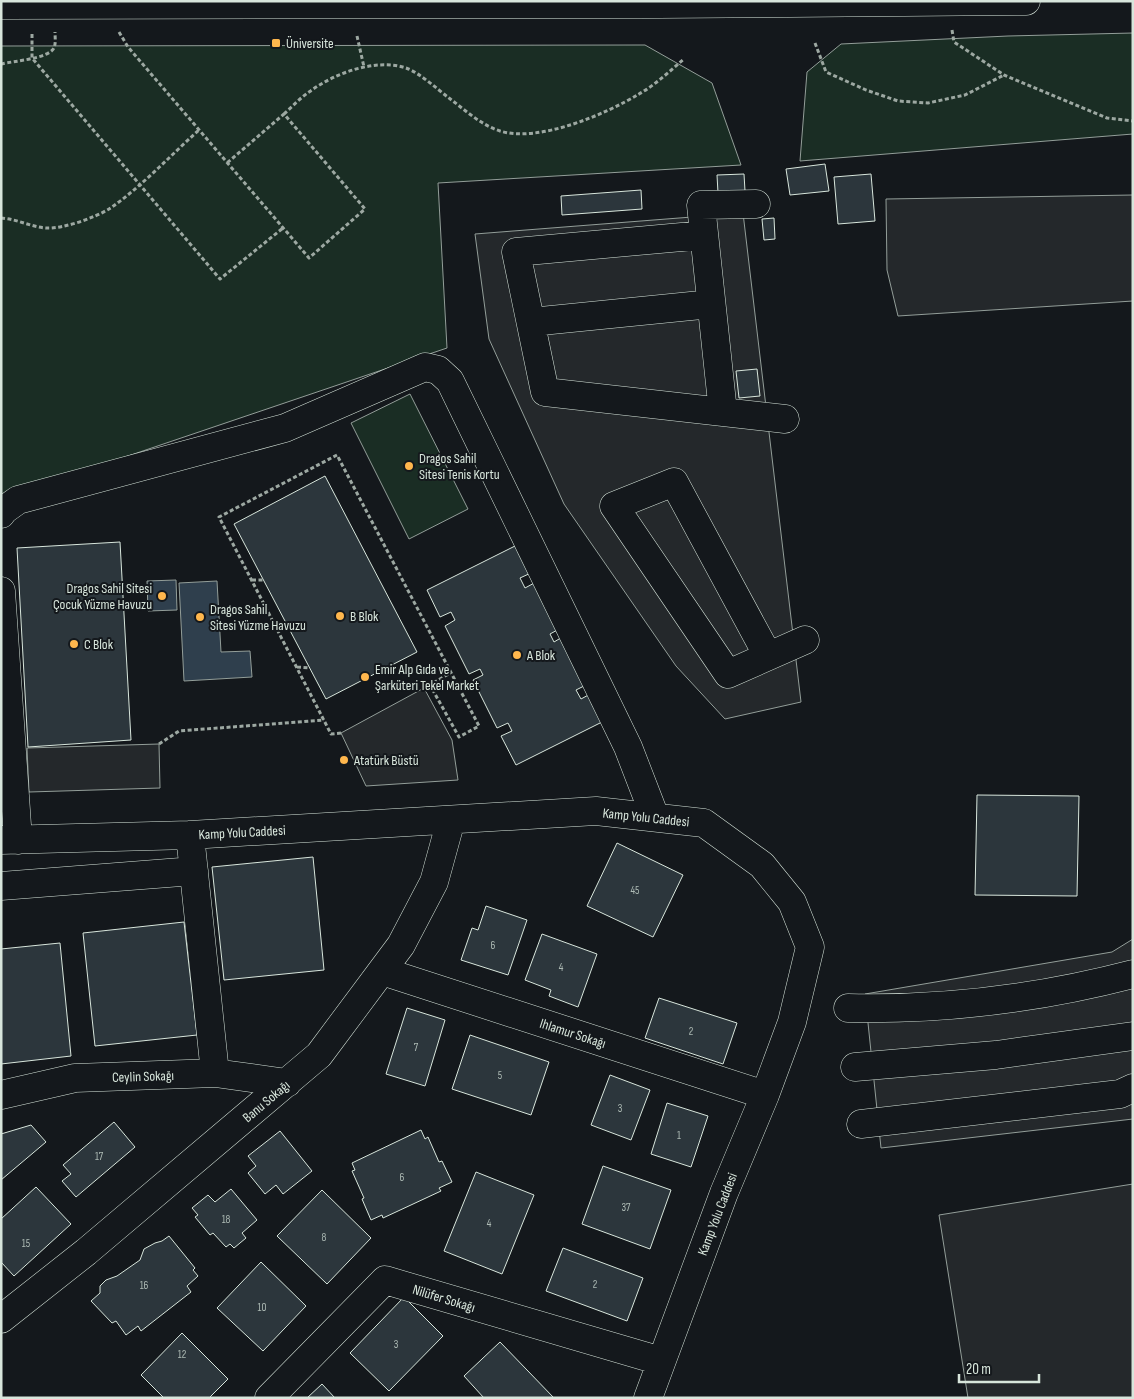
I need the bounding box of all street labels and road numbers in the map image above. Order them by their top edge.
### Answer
street label: Kamp Yolu Caddesi [602,804,690,831]
street label: Kamp Yolu Caddesi [198,822,286,843]
street label: Ihlamur Sokağı [538,1015,608,1052]
street label: Ceylin Sokağı [112,1067,174,1086]
street label: Banu Sokağı [239,1077,293,1126]
street label: Kamp Yolu Caddesi [694,1170,741,1258]
street label: Nilüfer Sokağı [411,1281,477,1316]

